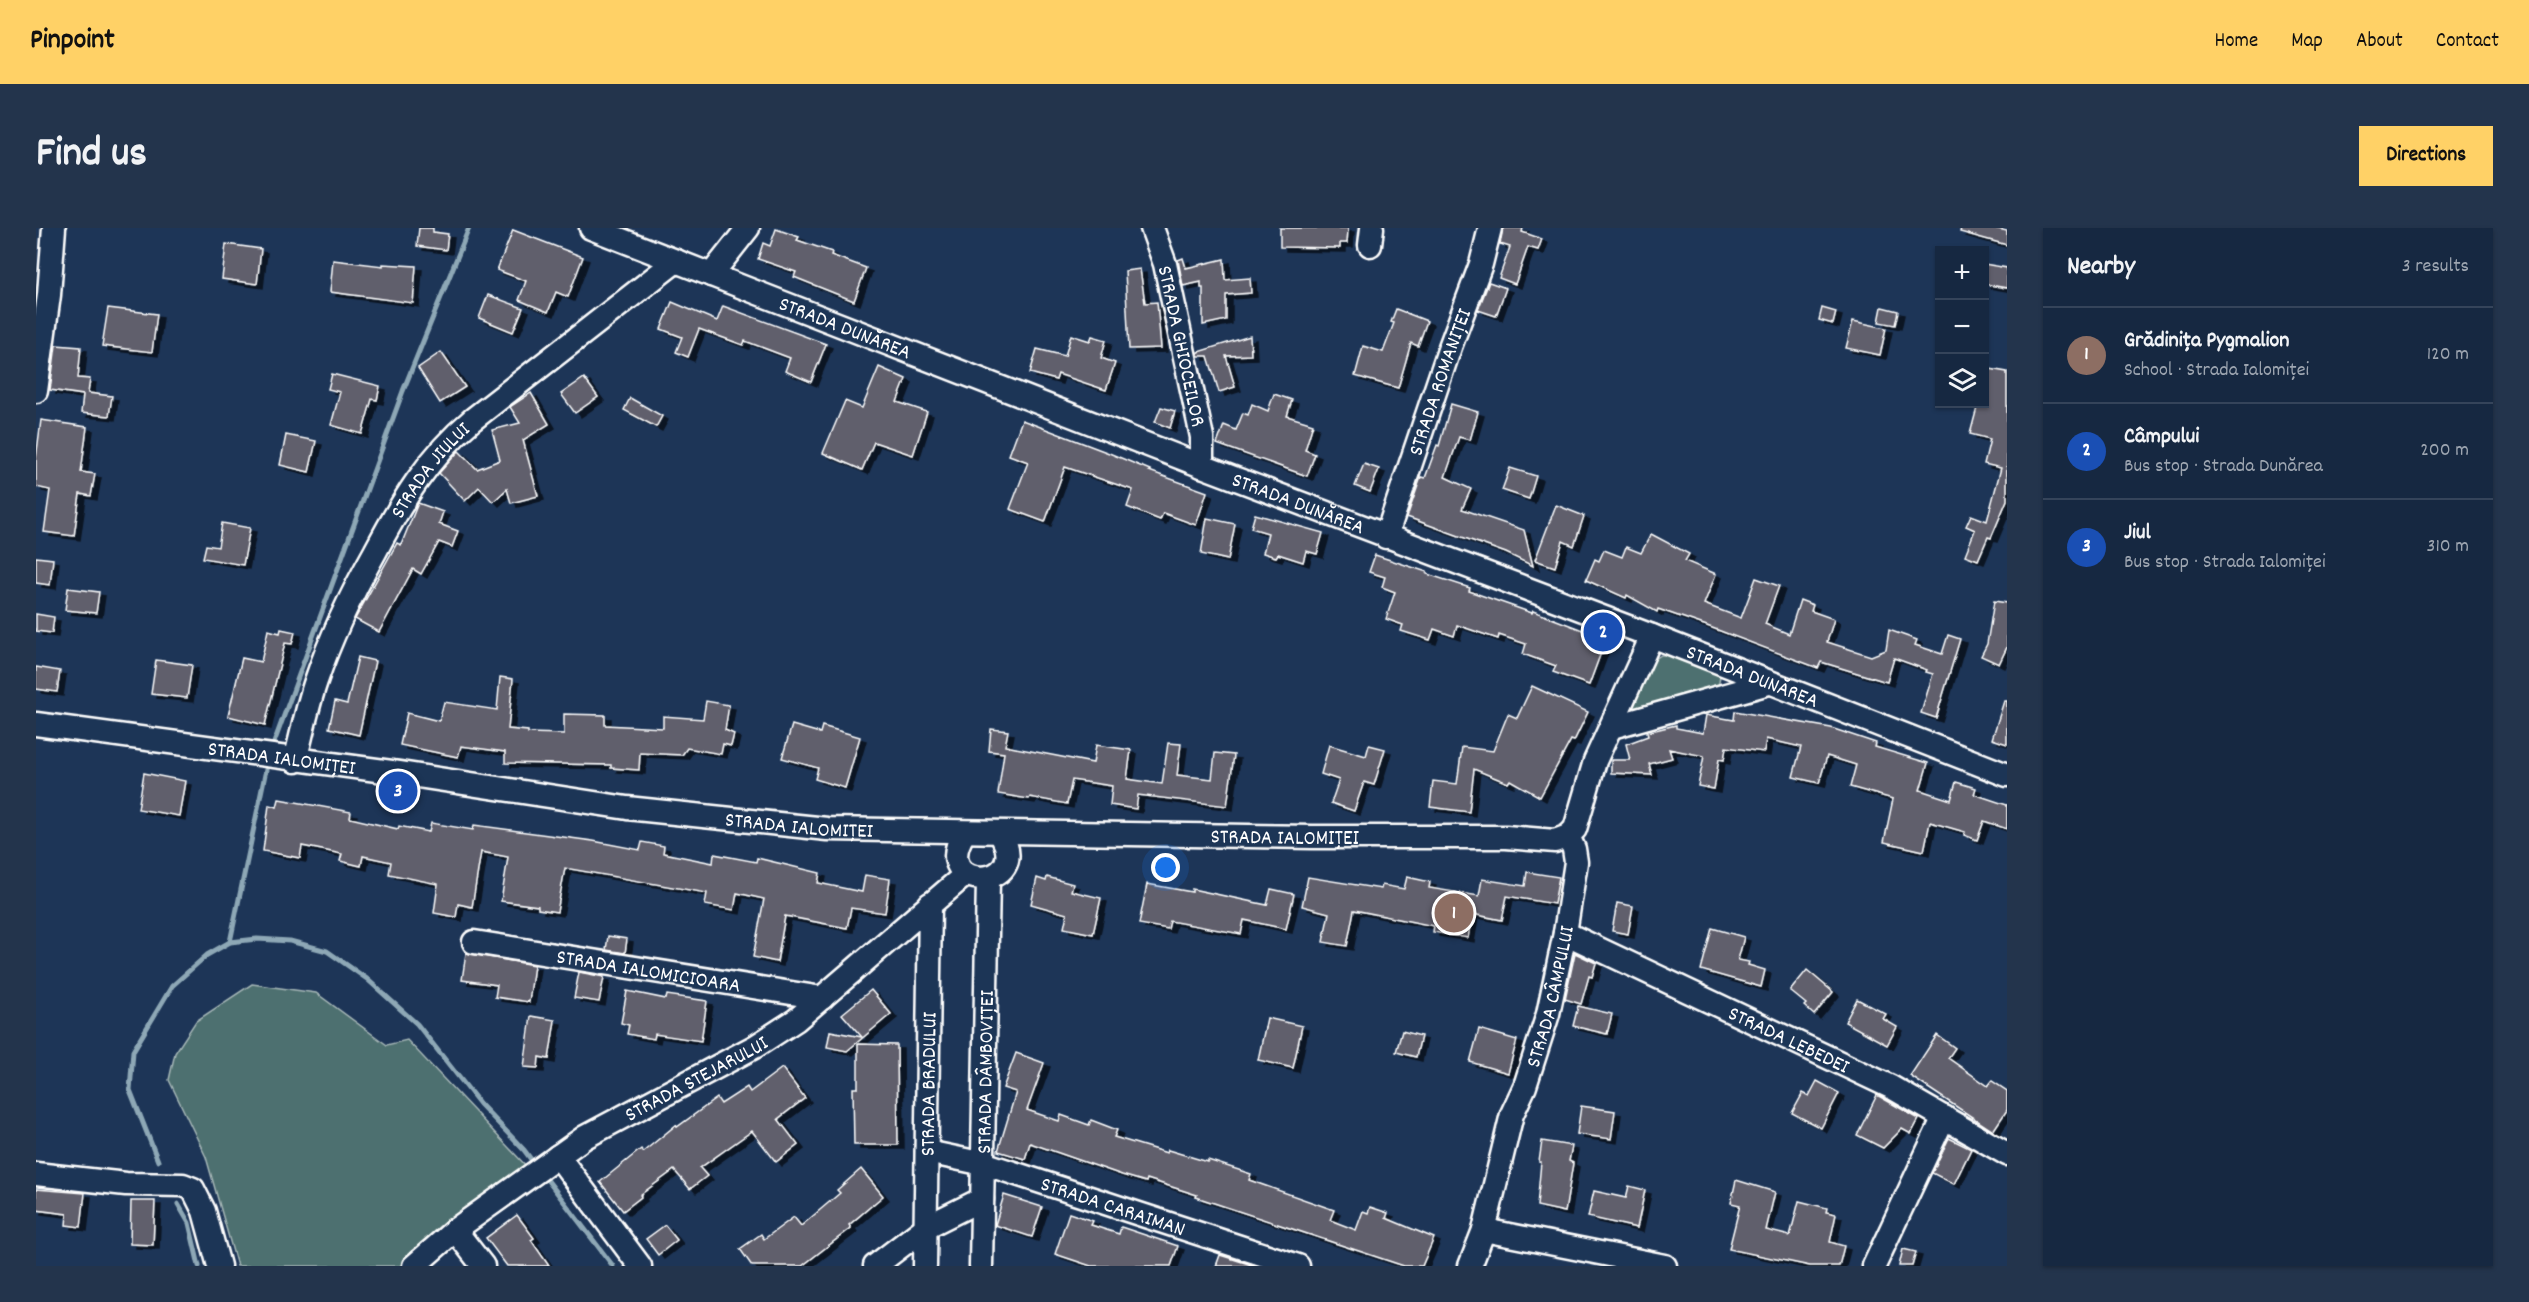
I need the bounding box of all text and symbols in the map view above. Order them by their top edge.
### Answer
text: Pinpoint [30,22,115,62]
text: Home [2214,27,2258,57]
text: Map [2291,27,2323,57]
text: About [2356,27,2403,57]
text: Contact [2436,27,2499,57]
text: Find us [36,126,147,186]
button: Directions [2359,126,2493,186]
map controls [1935,246,1989,408]
button: + [1935,246,1989,300]
text: Nearby [2067,249,2135,286]
text: 3 results [2402,253,2469,281]
street label: STRADA GHIOCEILOR [1148,263,1211,430]
street label: STRADA DUNĂREA [774,291,915,369]
button: − [1935,300,1989,354]
street label: STRADA ROMANIȚEI [1402,304,1481,460]
text: Grădinița Pygmalion [2124,326,2289,357]
text: 1 [2084,341,2089,369]
text: 120 m [2427,341,2469,369]
button: layers [1935,354,1989,408]
text: School · Strada Ialomiței [2124,357,2309,385]
street label: STRADA JIULUI [385,416,479,525]
text: Câmpului [2124,422,2199,453]
text: 2 [2082,437,2091,465]
text: 200 m [2420,437,2469,465]
text: Bus stop · Strada Dunărea [2124,453,2323,481]
street label: STRADA DUNĂREA [1227,467,1368,544]
text: Jiul [2124,518,2151,549]
text: 3 [2082,533,2091,561]
text: 310 m [2427,533,2469,561]
text: Bus stop · Strada Ialomiței [2124,549,2326,577]
pin: 2 [1584,610,1622,654]
street label: STRADA DUNĂREA [1681,639,1822,718]
street label: STRADA IALOMIȚEI [206,735,357,785]
pin: 3 [378,768,418,814]
street label: STRADA IALOMIȚEI [723,806,874,848]
street label: STRADA IALOMIȚEI [1210,823,1360,855]
your location [1151,853,1180,882]
pin: 1 [1434,890,1474,936]
street label: STRADA CÂMPULUI [1520,923,1584,1072]
street label: STRADA IALOMICIOARA [554,943,743,1003]
street label: STRADA DÂMBOVIȚEI [971,990,1004,1154]
street label: STRADA LEBEDEI [1722,1000,1854,1083]
street label: STRADA BRADULUI [915,1011,947,1156]
street label: STRADA STEJARULUI [620,1030,776,1131]
street label: STRADA CARAIMAN [1036,1171,1189,1246]

